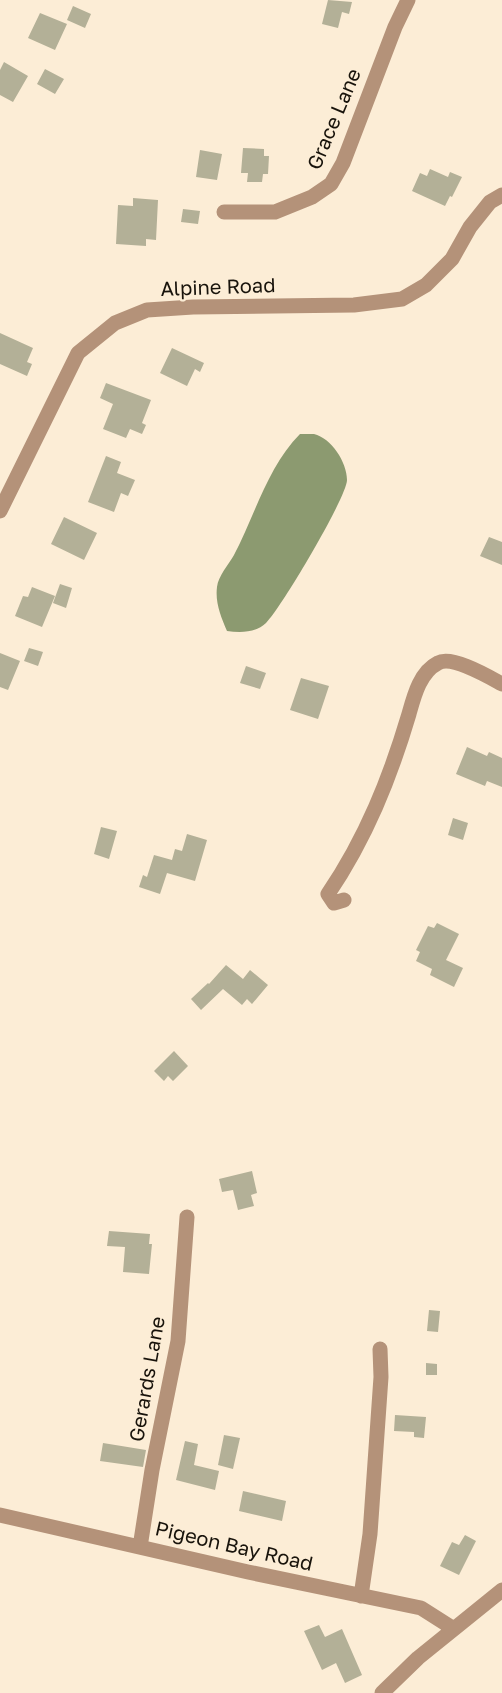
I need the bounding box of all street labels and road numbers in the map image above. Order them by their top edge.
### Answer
street label: Grace Lane [301,65,365,173]
street label: Alpine Road [160,272,276,300]
street label: Gerards Lane [123,1314,169,1443]
street label: Pigeon Bay Road [153,1515,315,1575]

